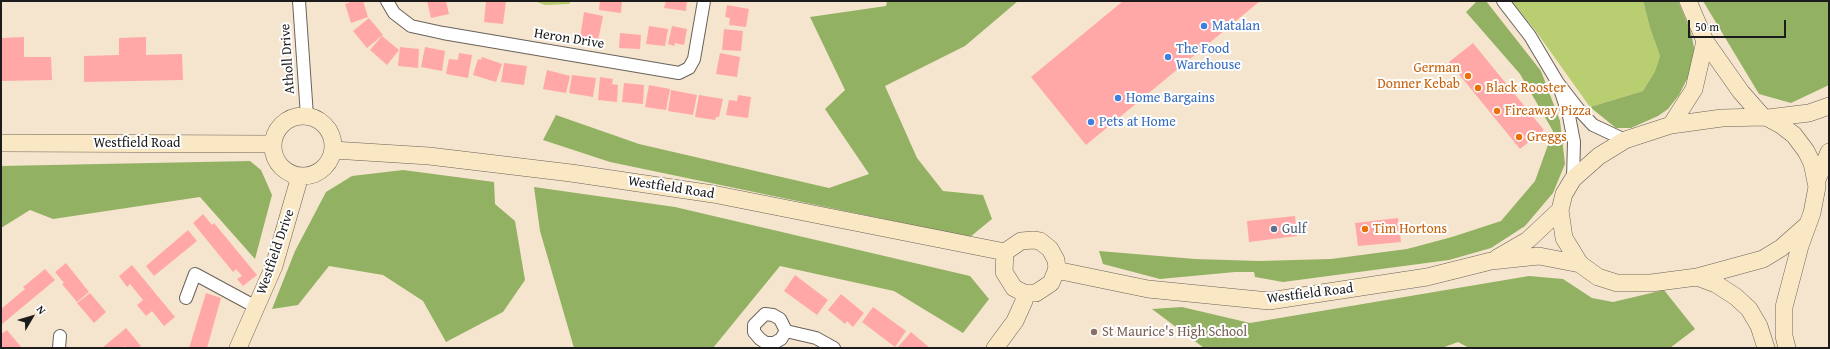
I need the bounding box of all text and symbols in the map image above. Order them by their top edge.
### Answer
scale bar [1690,12,1788,38]
place label: Matalan [1212,18,1260,34]
text: 50 m [1695,18,1719,35]
marker: Matalan [1199,21,1209,31]
street label: Atholl Drive [277,23,299,95]
street label: Heron Drive [533,25,605,53]
place label: The Food Warehouse [1176,41,1241,74]
marker: The Food Warehouse [1163,52,1173,62]
place label: German Donner Kebab [1377,60,1460,92]
marker: German Donner Kebab [1463,71,1473,81]
place label: Black Rooster [1486,80,1566,96]
marker: Black Rooster [1473,83,1483,93]
place label: Home Bargains [1126,90,1215,106]
marker: Home Bargains [1113,93,1123,103]
place label: Fireaway Pizza [1505,103,1591,119]
marker: Fireaway Pizza [1492,106,1502,116]
place label: Pets at Home [1099,114,1176,130]
marker: Pets at Home [1086,117,1096,127]
place label: Greggs [1527,129,1567,145]
marker: Greggs [1514,132,1524,142]
street label: Westfield Road [93,135,181,151]
street label: Westfield Road [627,173,715,203]
street label: Westfield Drive [254,207,298,297]
place label: Gulf [1282,221,1306,237]
place label: Tim Hortons [1373,221,1447,237]
marker: Gulf [1269,224,1279,234]
marker: Tim Hortons [1360,224,1370,234]
street label: Westfield Road [1266,280,1354,308]
north arrow [12,297,52,337]
text: N [33,302,50,317]
place label: St Maurice's High School [1102,324,1247,340]
marker: St Maurice's High School [1089,327,1099,337]

